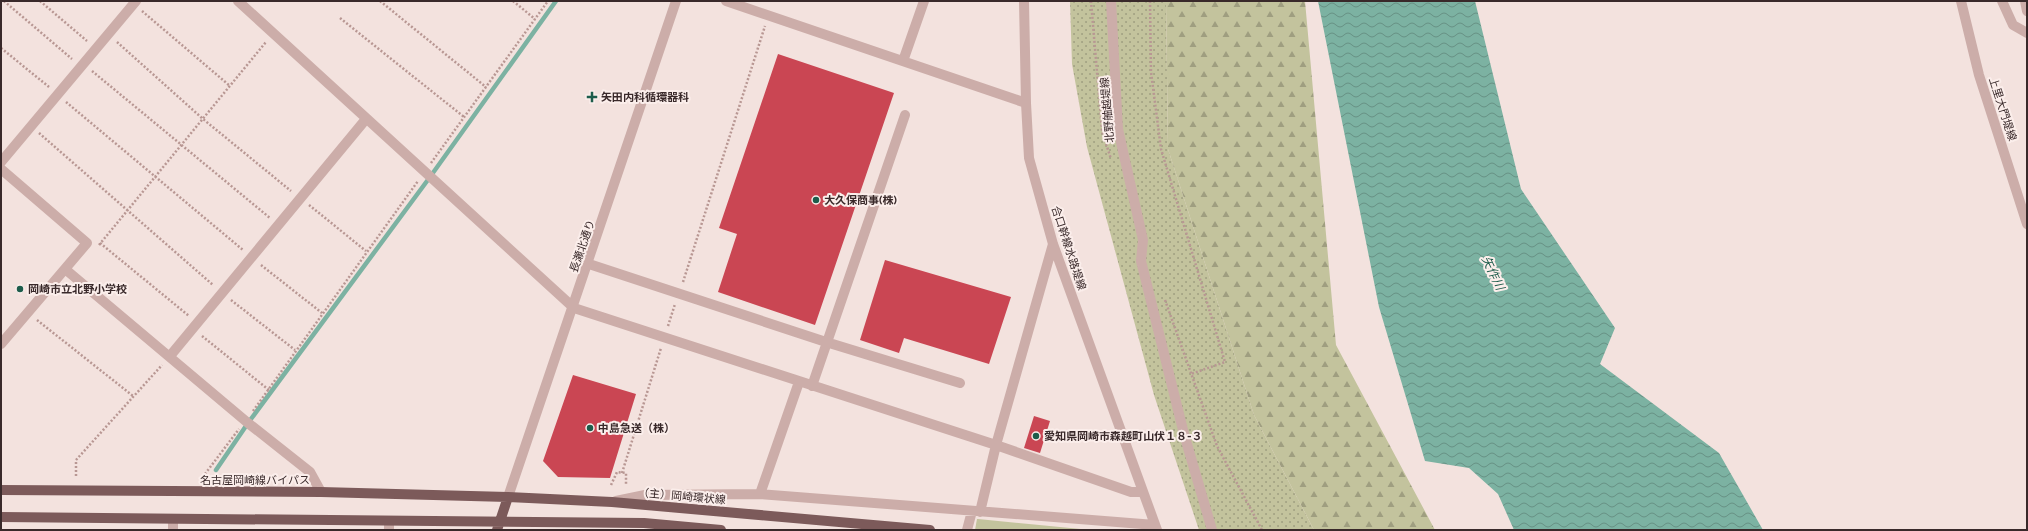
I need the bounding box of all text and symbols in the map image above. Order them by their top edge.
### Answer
street label: 上里大門堤線 [1986,76,2019,143]
street label: 北野舳越堤線 [1098,77,1117,143]
marker: 矢田内科循環器科 [586,91,598,103]
place label: 矢田内科循環器科 [601,91,689,104]
place label: 大久保商事(株) [824,194,897,207]
marker: 大久保商事(株) [811,195,821,205]
street label: 合口幹線水路堤線 [1049,204,1088,292]
street label: 長瀬北通り [567,218,598,274]
water label: 矢作川 [1479,254,1508,294]
place label: 岡崎市立北野小学校 [28,283,127,296]
marker: 岡崎市立北野小学校 [15,284,25,294]
place label: 中島急送（株） [598,422,675,435]
marker: 中島急送（株） [585,423,595,433]
place label: 愛知県岡崎市森越町山伏１８‐３ [1044,430,1203,443]
marker: 愛知県岡崎市森越町山伏１８‐３ [1031,431,1041,441]
street label: 名古屋岡崎線バイパス [200,474,310,487]
street label: （主）岡崎環状線 [638,486,726,507]

